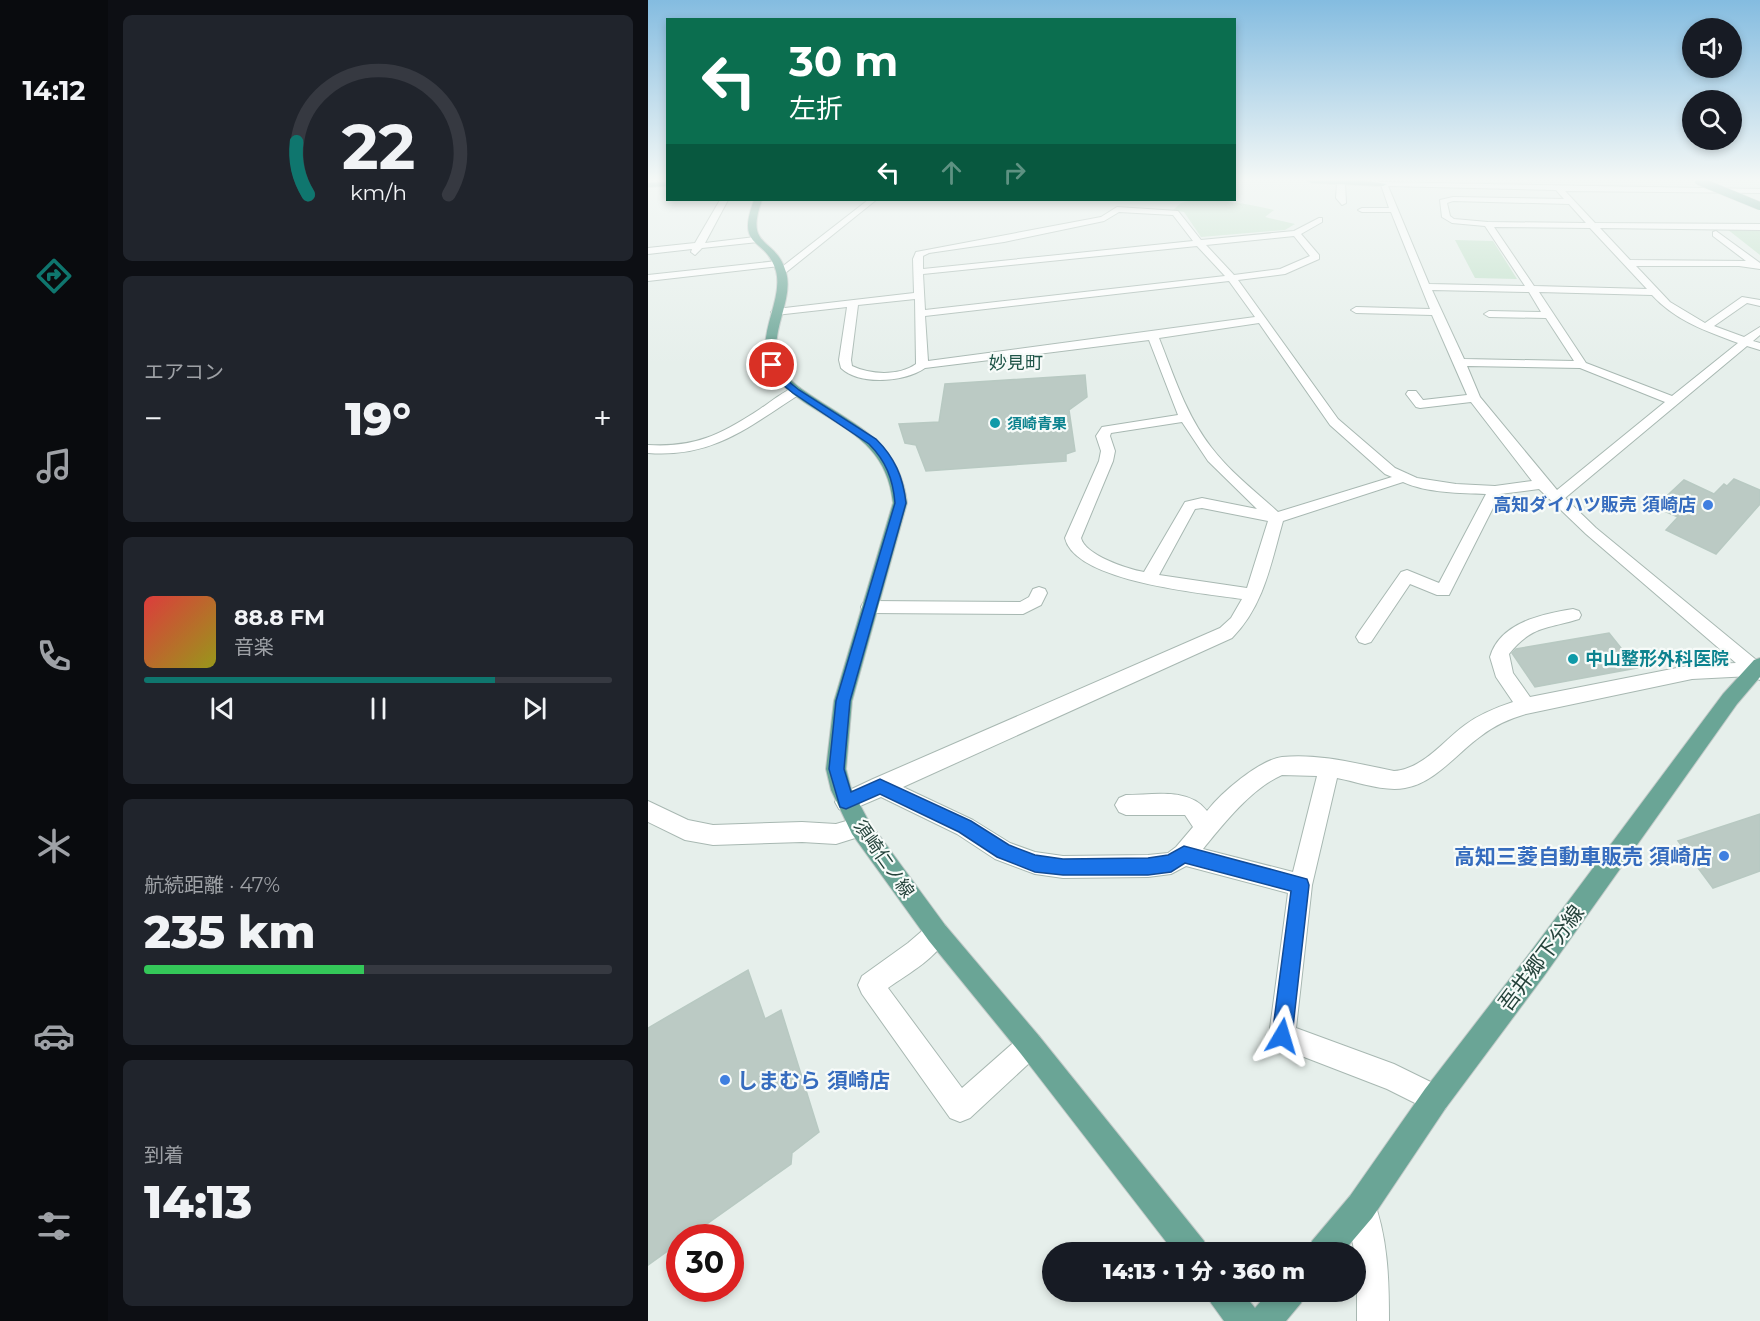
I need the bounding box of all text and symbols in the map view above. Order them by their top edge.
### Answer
map controls [1682,18,1742,150]
button: sound [1682,18,1742,78]
text: 30 m [789,35,898,87]
icon: left [690,42,768,120]
text: 14:12 [23,74,86,107]
button: search [1682,90,1742,150]
text: 左折 [789,92,843,125]
text: 22 [341,109,415,185]
icon: left [872,156,905,189]
icon: ahead [935,156,968,189]
icon: right [998,156,1031,189]
text: km/h [349,179,407,205]
icon: directions [33,255,75,297]
pin [746,339,797,390]
icon: arrive [755,348,788,381]
district label: 妙見町 [989,352,1043,374]
text: エアコン [144,360,224,384]
text: 19° [345,391,411,446]
text: − [144,398,163,438]
text: + [593,398,612,438]
place label: 須崎青果 [1007,414,1067,433]
marker: 須崎青果 [988,416,1002,430]
icon: music [33,445,75,487]
place label: 高知ダイハツ販売 須崎店 [1493,494,1696,516]
marker: 高知ダイハツ販売 須崎店 [1701,498,1715,512]
text: 88.8 FM [234,604,325,631]
icon: phone [33,635,75,677]
text: 音楽 [234,635,274,659]
place label: 中山整形外科医院 [1585,648,1729,670]
marker: 中山整形外科医院 [1566,652,1580,666]
icon: previous [206,692,239,725]
icon: pause [362,692,395,725]
icon: next [518,692,551,725]
street label: 須崎仁ノ線 [849,816,919,902]
icon: climate [33,825,75,867]
place label: 高知三菱自動車販売 須崎店 [1454,844,1712,869]
marker: 高知三菱自動車販売 須崎店 [1717,849,1731,863]
text: 航続距離 · 47% [144,873,280,897]
street label: 吾井郷下分線 [1493,900,1589,1016]
text: 235 km [144,904,315,959]
position arrow [1250,1004,1314,1068]
icon: car [33,1015,75,1057]
place label: しまむら 須崎店 [737,1068,890,1093]
marker: しまむら 須崎店 [718,1073,732,1087]
text: 到着 [144,1143,184,1167]
text: 14:13 [144,1174,252,1229]
icon: filters [33,1205,75,1247]
speed limit sign: 30 [666,1224,744,1302]
text: 14:13 · 1 分 · 360 m [1103,1258,1305,1285]

